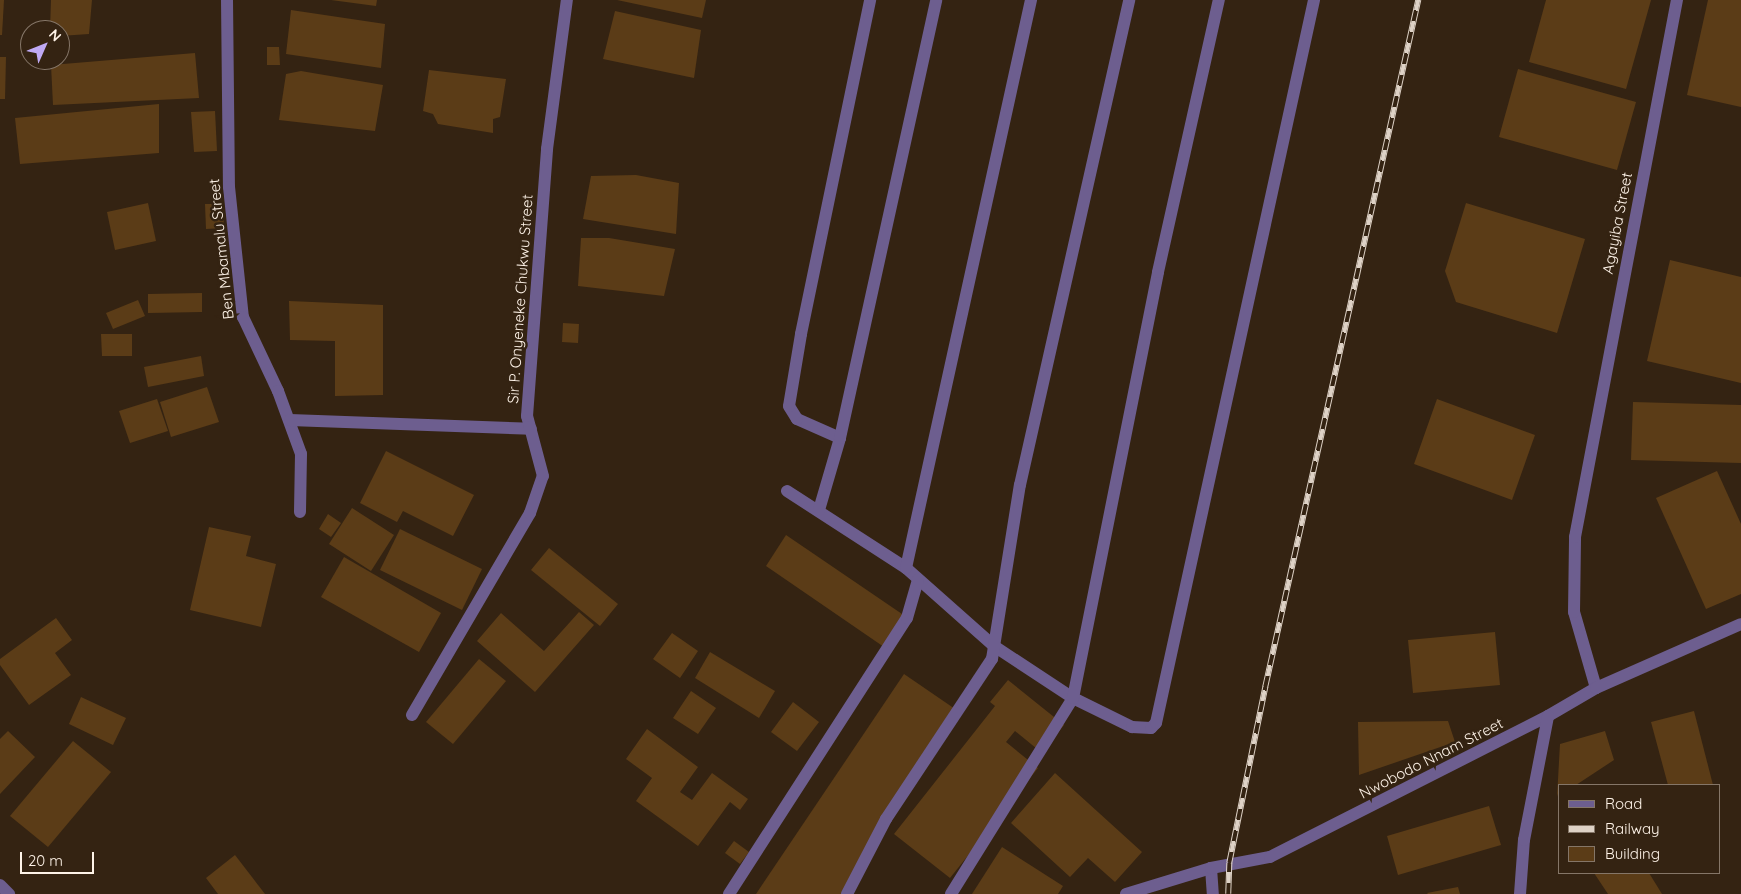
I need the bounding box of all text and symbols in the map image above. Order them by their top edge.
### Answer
north arrow [20,20,70,70]
text: N [45,25,65,45]
street label: Agayiba Street [1598,171,1636,275]
street label: Ben Mbamalu Street [205,178,237,320]
street label: Sir P. Onyeneke Chukwu Street [504,194,536,404]
street label: Nwobodo Nnam Street [1356,714,1506,802]
legend [1558,784,1721,874]
text: Road [1605,794,1642,813]
text: Railway [1605,819,1660,838]
scale bar [22,842,96,874]
text: Building [1605,844,1660,863]
text: 20 m [28,851,63,870]

